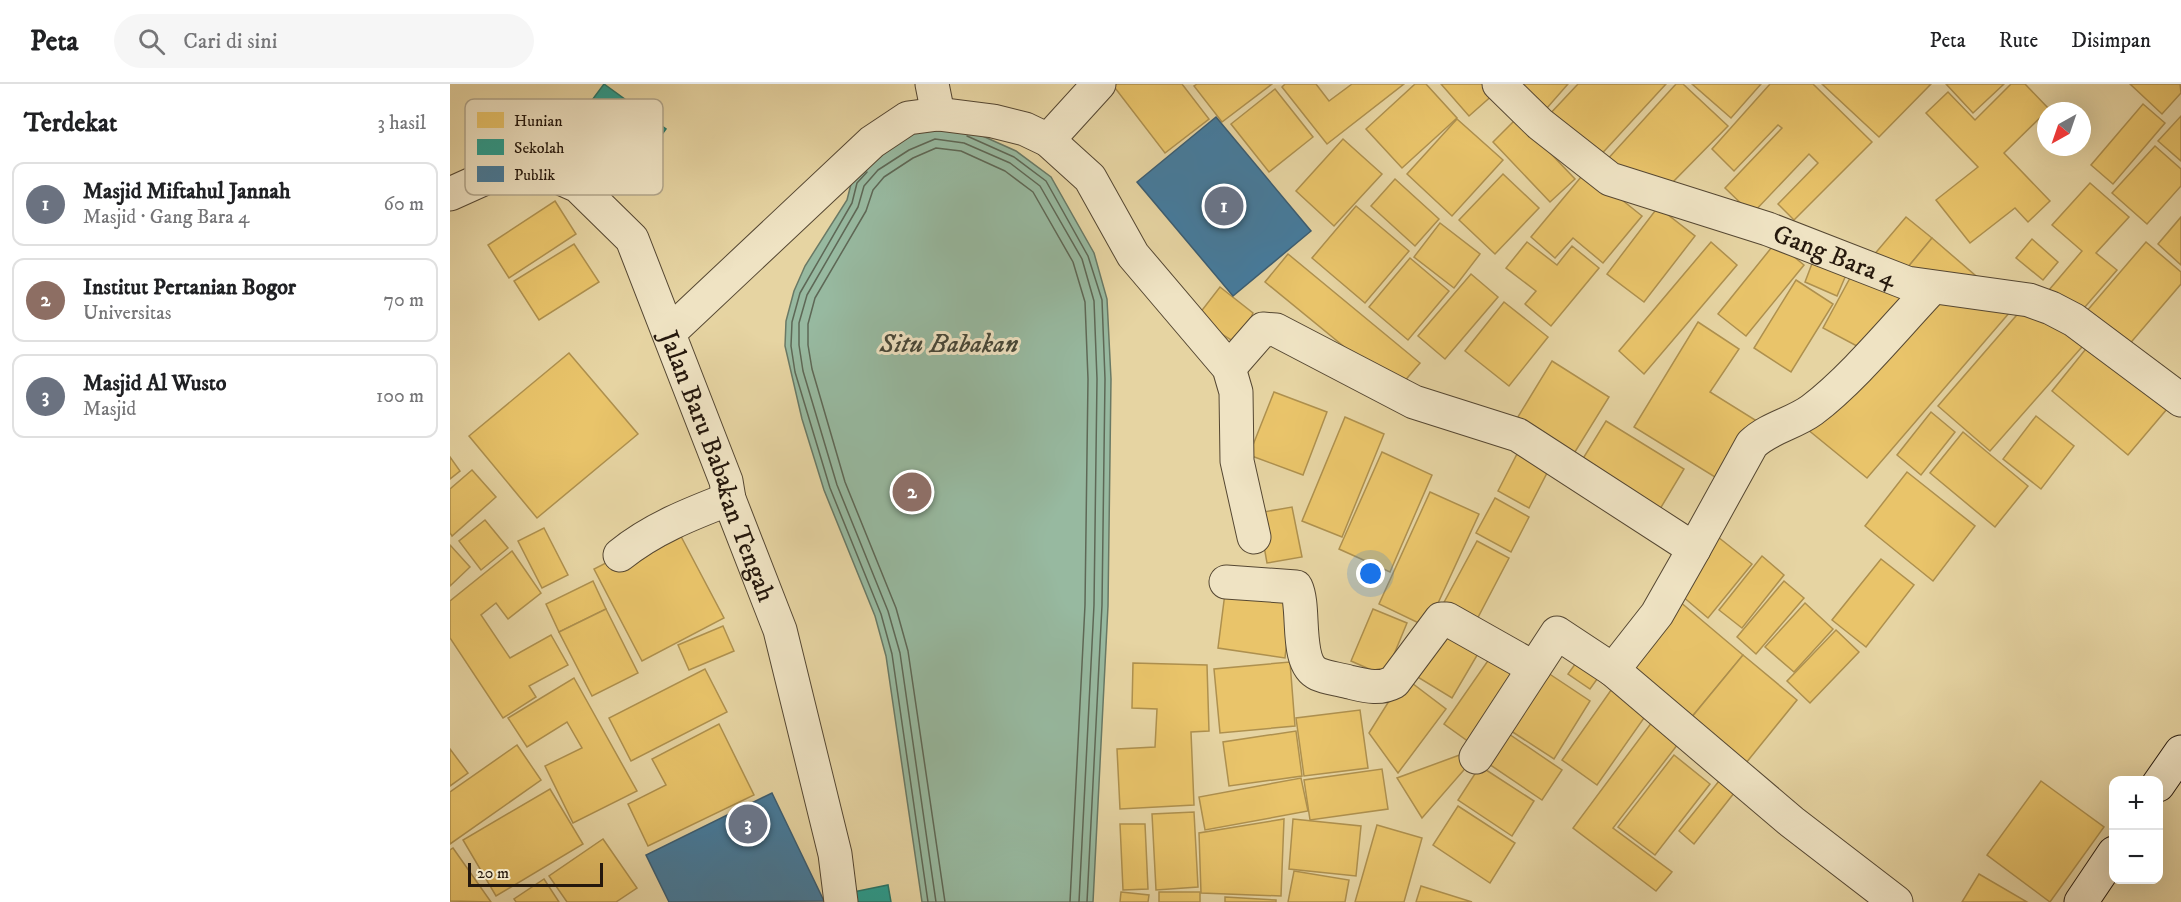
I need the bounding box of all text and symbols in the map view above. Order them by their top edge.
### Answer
search box [114,14,534,68]
text: Peta [30,24,78,59]
icon: search [135,25,168,58]
text: Cari di sini [183,28,277,55]
text: Peta [1930,28,1966,54]
text: Rute [1999,28,2038,54]
text: Disimpan [2071,28,2151,54]
legend [465,99,663,195]
north arrow [2037,102,2091,156]
text: Terdekat [24,107,117,140]
text: 3 hasil [377,111,426,136]
text: Hunian [514,111,563,131]
text: Sekolah [514,138,565,158]
text: Publik [514,165,555,185]
text: Masjid Miftahul Jannah [83,178,290,205]
pin: 1 [1204,184,1244,228]
text: 1 [42,192,49,217]
text: 60 m [384,192,424,217]
text: Masjid · Gang Bara 4 [83,205,250,230]
street label: Gang Bara 4 [1768,218,1902,296]
text: Institut Pertanian Bogor [83,274,296,301]
text: 2 [41,288,50,313]
text: 70 m [383,288,424,313]
text: Universitas [83,301,171,326]
street label: Jalan Baru Babakan Tengah [651,325,783,607]
water label: Situ Babakan [878,327,1019,361]
text: Masjid Al Wusto [83,370,227,397]
text: 3 [42,384,49,409]
text: 100 m [376,384,424,409]
text: Masjid [83,397,136,422]
pin: 2 [892,470,932,514]
your location [1356,559,1385,588]
map controls [2109,776,2163,884]
button: + [2109,776,2163,830]
pin: 3 [728,802,768,846]
button: − [2109,830,2163,884]
scale bar [468,860,603,888]
text: 20 m [477,863,509,883]

